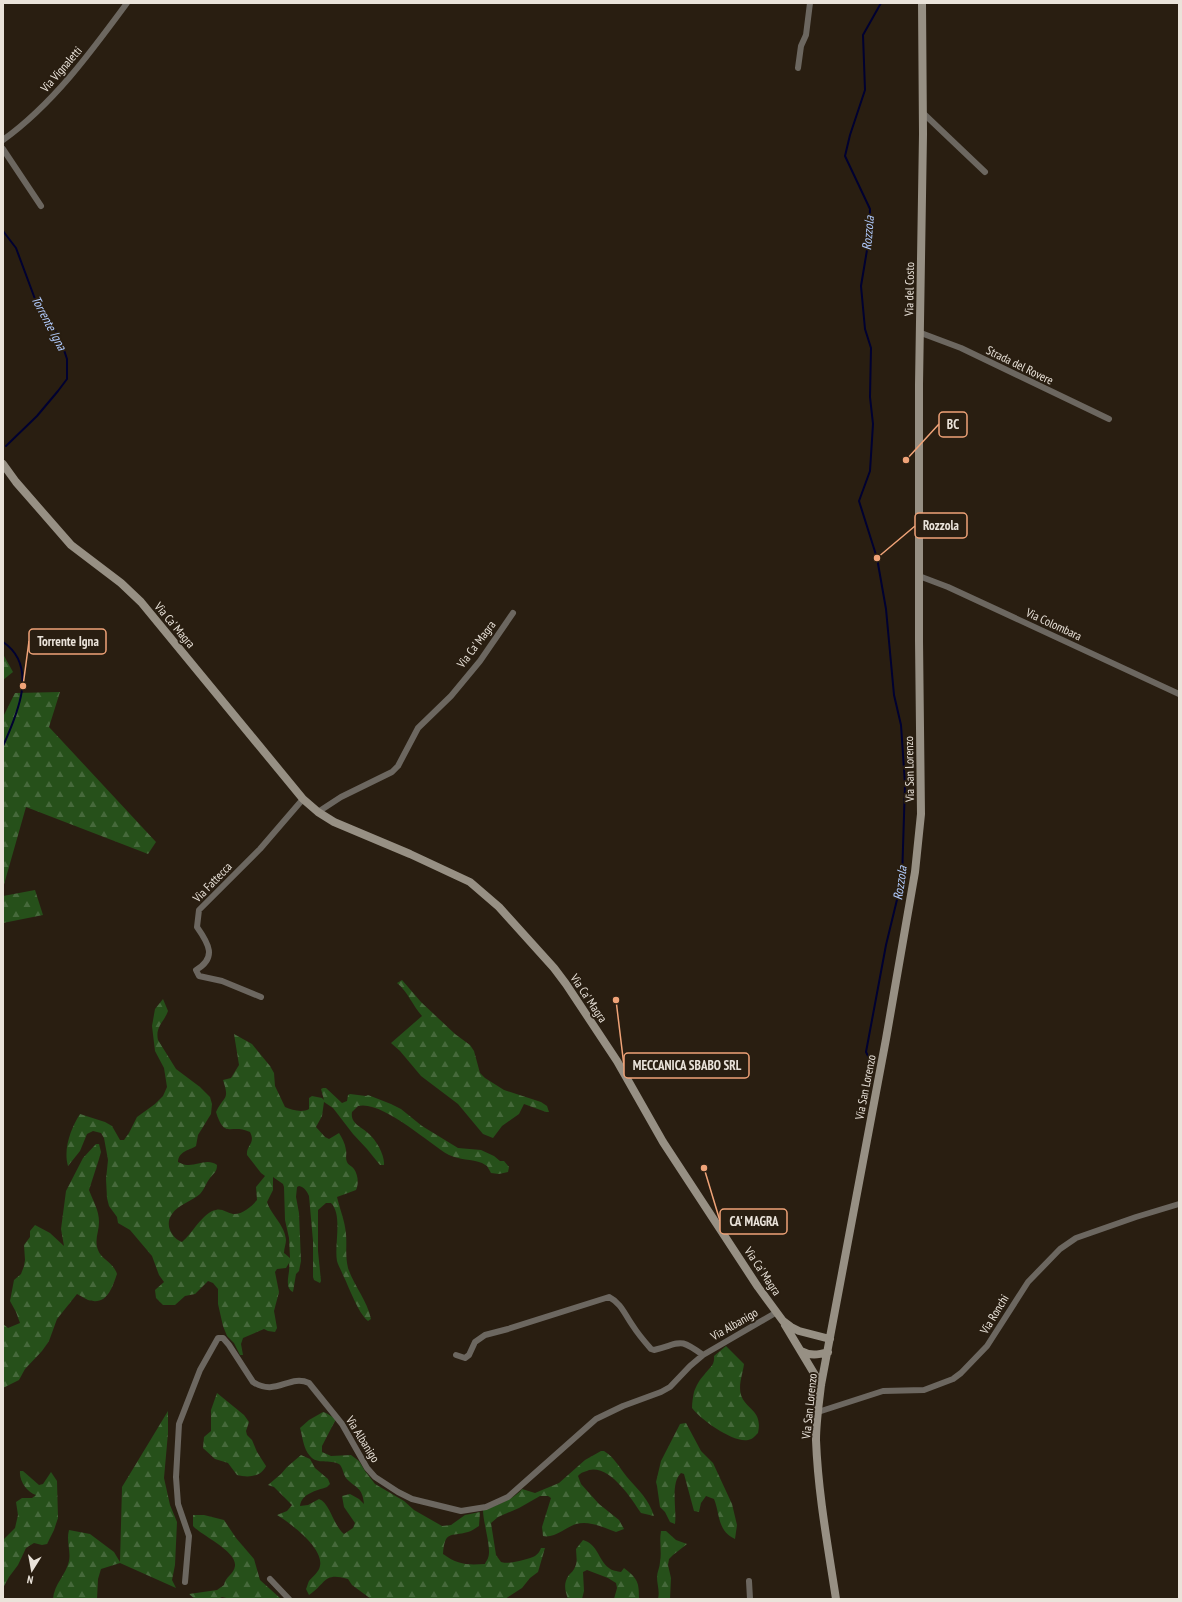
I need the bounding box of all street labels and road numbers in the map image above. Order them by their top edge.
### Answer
street label: Via Vignaletti [36,43,85,96]
street label: Via del Costo [901,262,917,317]
street label: Strada del Rovere [984,342,1056,388]
street label: Via Ca' Magra [151,598,199,651]
street label: Via Colombara [1023,604,1084,644]
street label: Via Ca' Magra [453,617,499,671]
street label: Via San Lorenzo [901,736,917,803]
street label: Via Fattecca [189,859,235,906]
street label: Via Ca' Magra [567,970,611,1025]
street label: Via San Lorenzo [851,1053,879,1122]
street label: Via Ca' Magra [741,1243,785,1298]
street label: Via Ronchi [976,1292,1012,1337]
street label: Via Albanigo [707,1305,760,1344]
street label: Via San Lorenzo [798,1373,820,1440]
street label: Via Albanigo [342,1412,383,1465]

